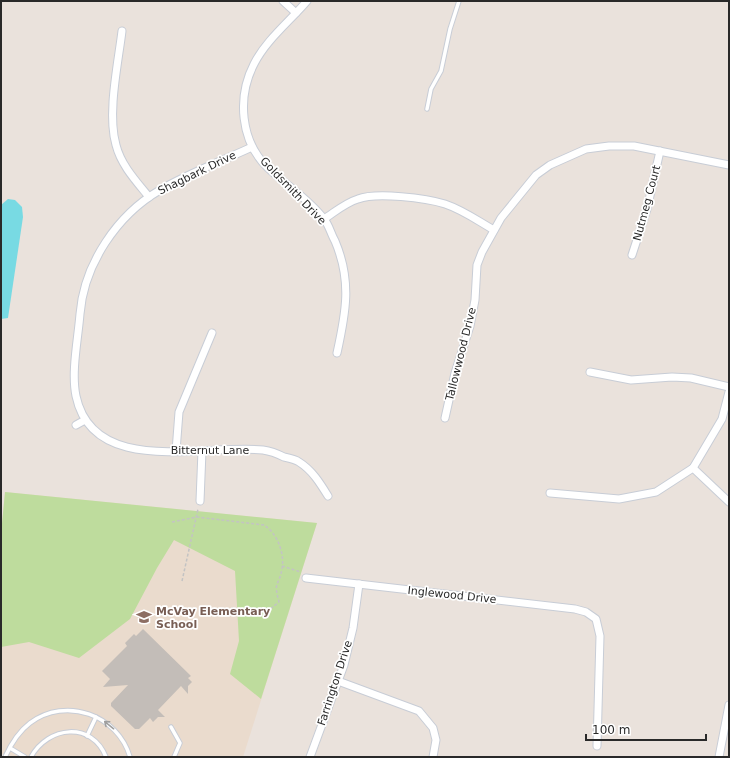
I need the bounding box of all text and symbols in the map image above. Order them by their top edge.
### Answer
street label: Shagbark Drive [156,148,238,198]
street label: Goldsmith Drive [257,155,329,228]
street label: Nutmeg Court [631,163,664,242]
street label: Tallowwood Drive [443,306,479,403]
street label: Bitternut Lane [171,444,250,457]
street label: Inglewood Drive [407,584,497,606]
place label: McVay Elementary School [156,605,270,631]
school or university icon: McVay Elementary School [135,608,153,626]
street label: Farrington Drive [315,639,355,727]
scale bar [586,716,706,742]
one-way arrow [103,721,114,730]
text: 100 m [592,723,630,737]

